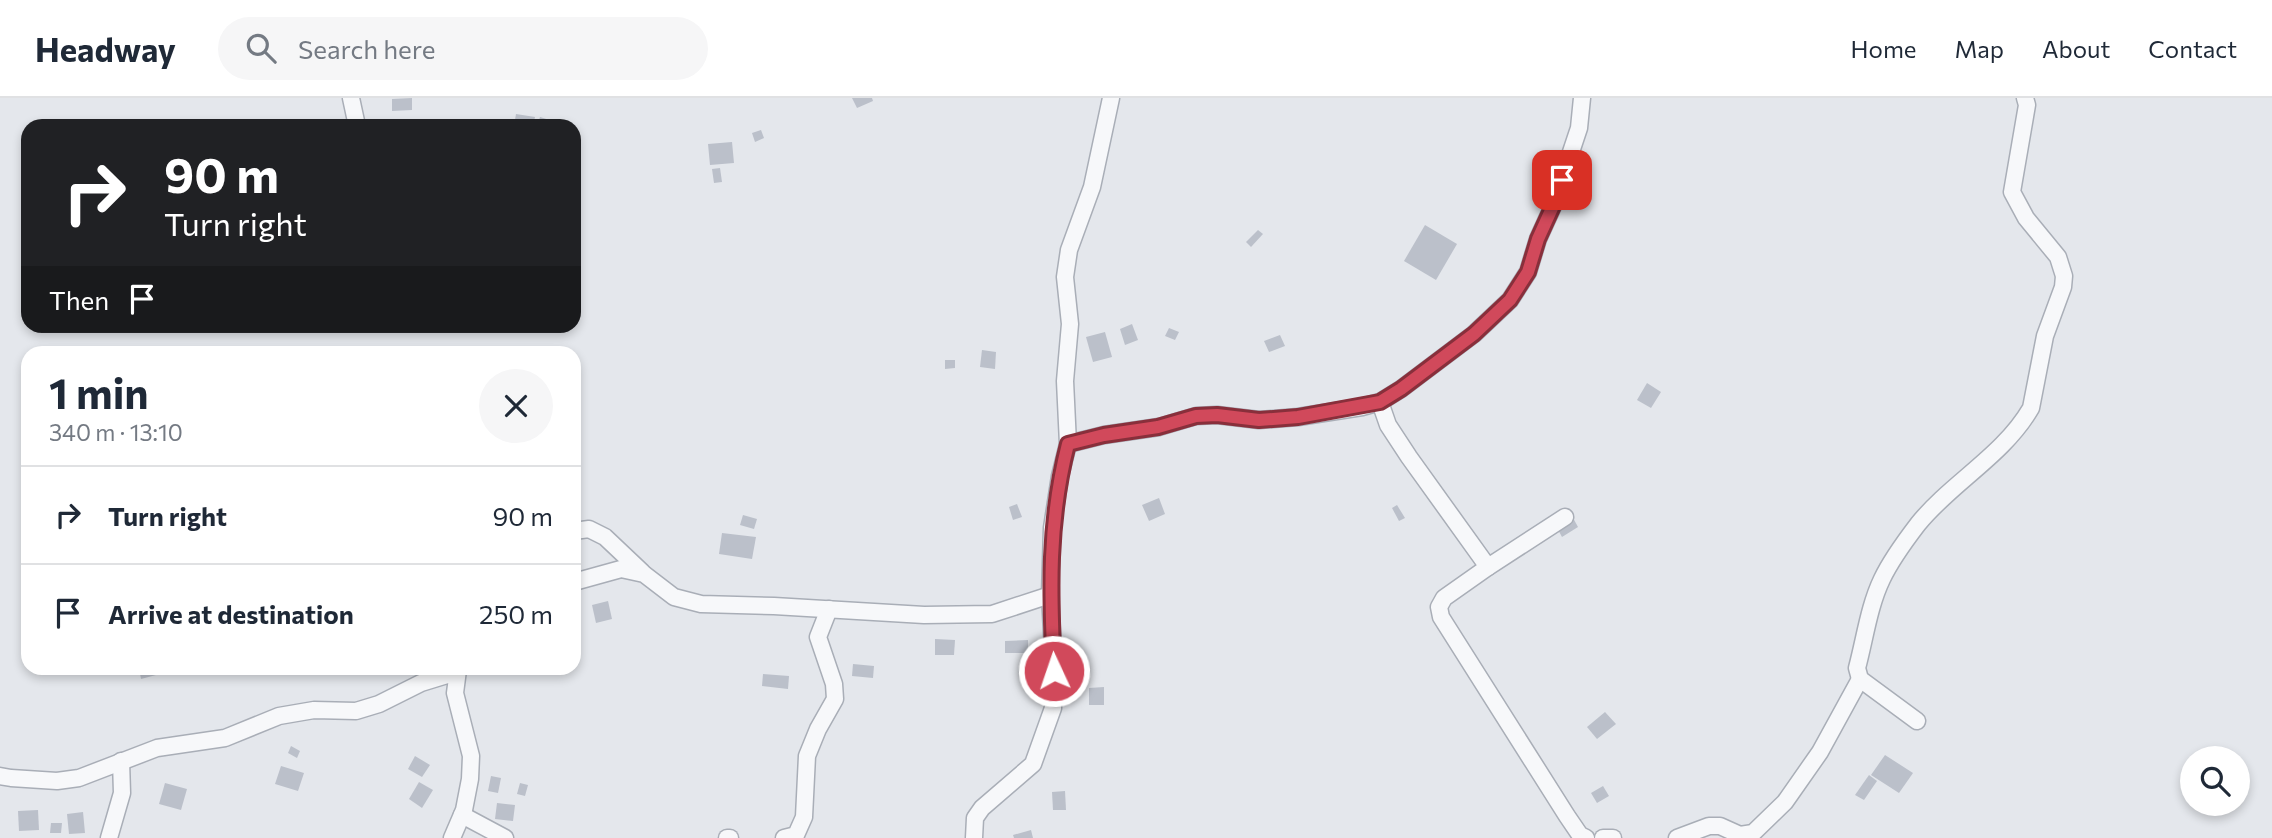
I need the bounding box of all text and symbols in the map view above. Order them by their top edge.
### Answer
search box [218,17,708,80]
text: Headway [35,28,176,69]
icon: search [242,29,280,67]
text: Search here [298,33,436,64]
text: Home [1851,34,1917,63]
text: Map [1955,34,2004,63]
text: About [2042,34,2110,63]
text: Contact [2148,34,2237,63]
text: 90 m [164,143,279,203]
icon: right [49,147,140,238]
pin [1532,150,1592,210]
icon: arrive [1543,161,1581,199]
text: Turn right [164,203,307,243]
icon: arrive [123,280,161,318]
text: Then [49,284,109,315]
text: 1 min [49,366,149,418]
button: close [479,369,553,443]
text: 340 m · 13:10 [49,418,183,446]
icon: right [49,496,87,534]
text: Turn right [108,500,227,531]
text: 90 m [493,500,553,531]
icon: arrive [49,594,87,632]
text: Arrive at destination [108,598,354,629]
text: 250 m [479,598,553,629]
position arrow [1017,634,1091,708]
map controls [2180,746,2250,816]
button: search [2180,746,2250,816]

